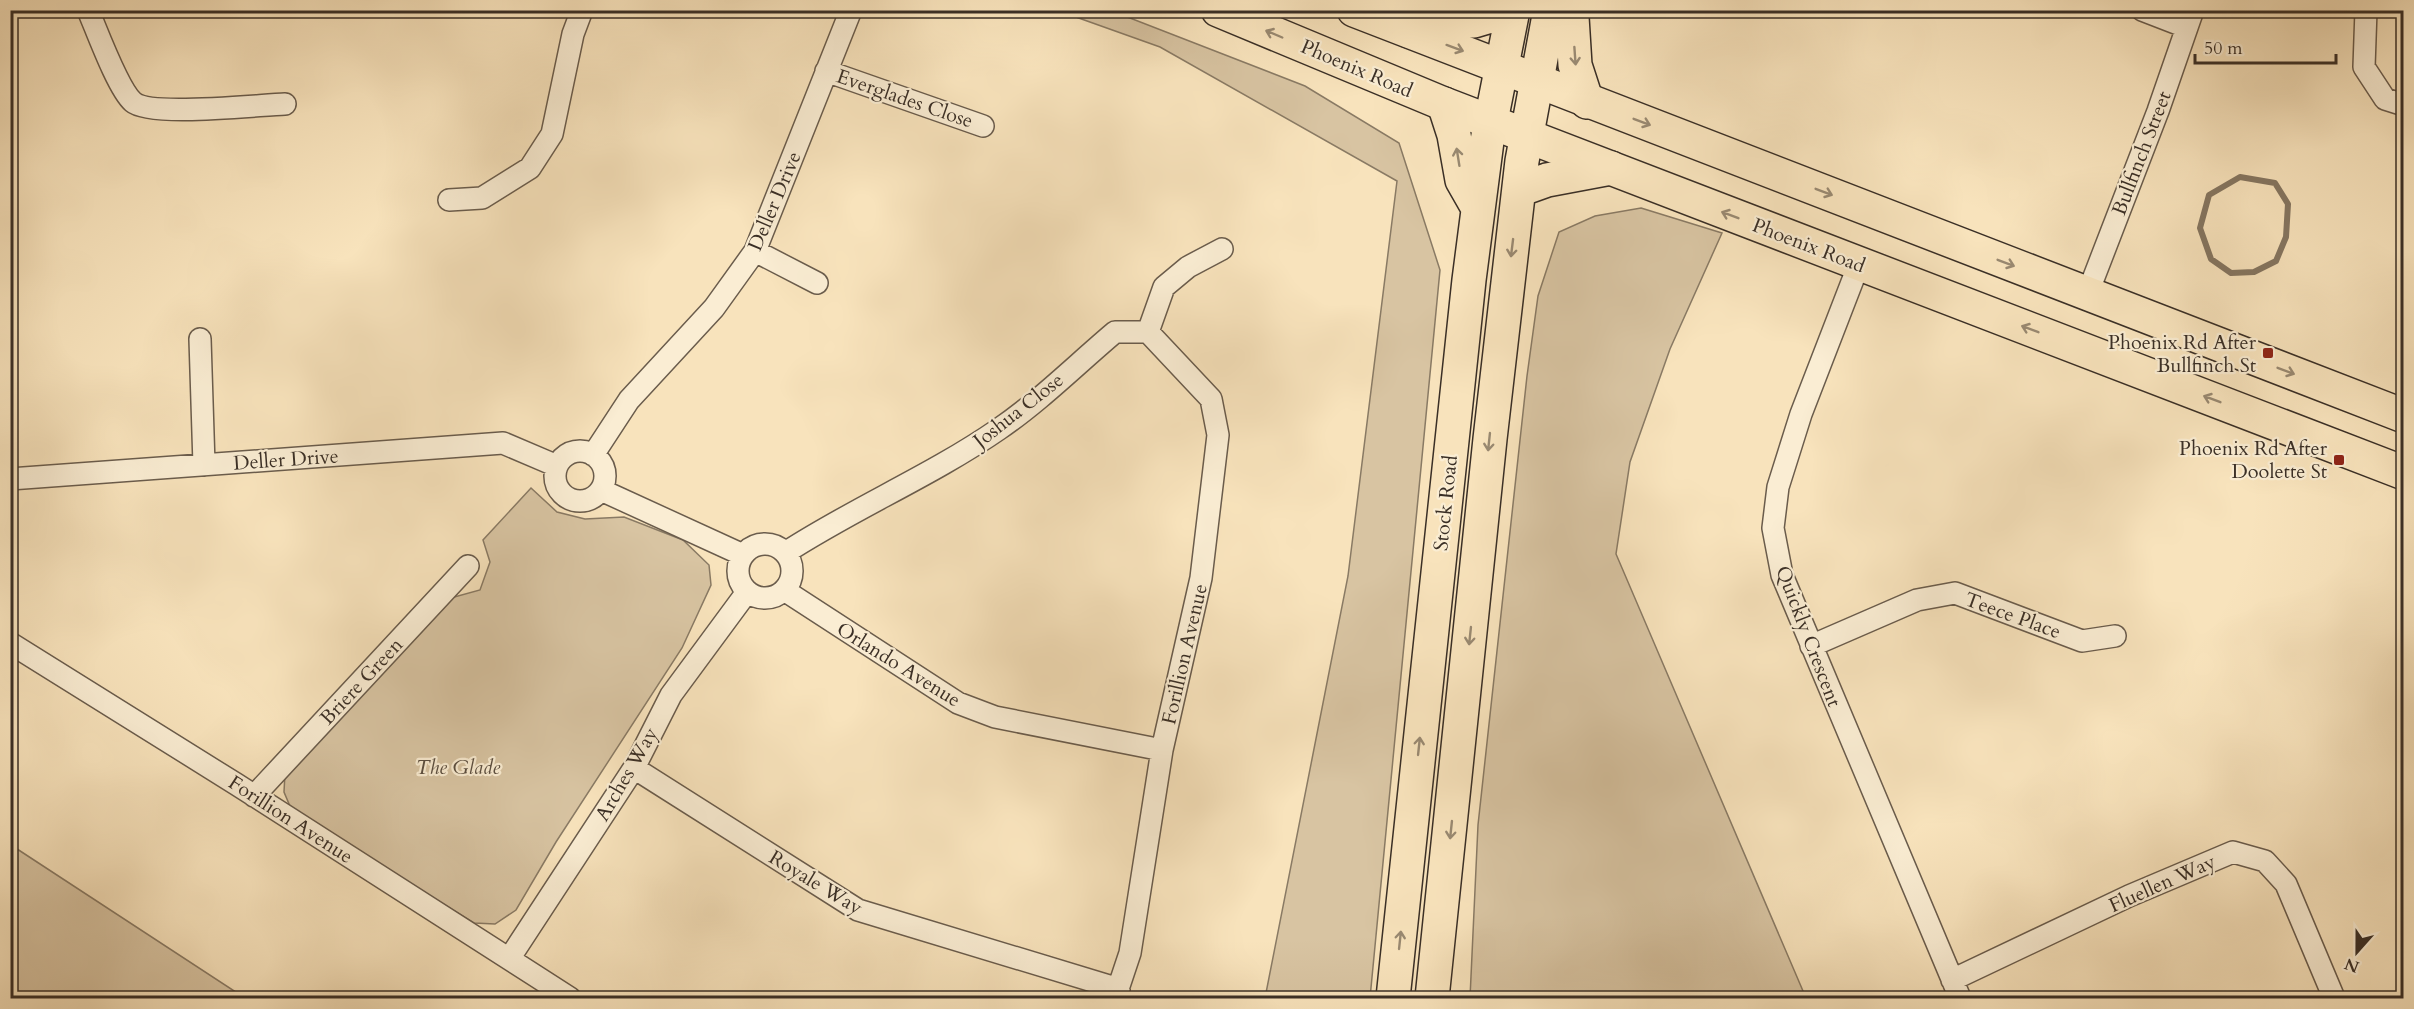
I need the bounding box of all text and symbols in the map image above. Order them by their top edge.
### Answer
scale bar [2195,27,2336,65]
one-way arrow [1265,28,1283,39]
street label: Phoenix Road [1297,33,1417,104]
text: 50 m [2204,36,2243,61]
one-way arrow [1445,44,1464,55]
one-way arrow [1569,46,1580,66]
street label: Everglades Close [833,63,977,134]
street label: Bullfinch Street [2105,87,2178,219]
one-way arrow [1632,118,1651,129]
street label: Deller Drive [741,147,808,255]
one-way arrow [1452,148,1463,168]
one-way arrow [1814,187,1833,198]
one-way arrow [1721,209,1740,220]
street label: Phoenix Road [1748,212,1870,280]
one-way arrow [1506,238,1517,258]
one-way arrow [1996,258,2014,269]
one-way arrow [2021,323,2040,334]
place label: Phoenix Rd After Bullfinch St [2108,329,2257,379]
marker: Phoenix Rd After Bullfinch St [2261,346,2275,360]
one-way arrow [2276,366,2294,377]
street label: Joshua Close [965,367,1069,456]
one-way arrow [2203,393,2221,404]
one-way arrow [1483,431,1494,451]
place label: Phoenix Rd After Doolette St [2179,435,2328,485]
street label: Deller Drive [232,442,340,477]
street label: Stock Road [1427,453,1464,552]
marker: Phoenix Rd After Doolette St [2332,453,2346,467]
street label: Quickly Crescent [1769,562,1848,711]
street label: Forillion Avenue [1155,581,1214,727]
street label: Teece Place [1961,586,2065,645]
street label: Orlando Avenue [832,616,966,713]
one-way arrow [1464,625,1475,645]
street label: Briere Green [314,631,409,731]
street label: Arches Way [589,722,664,826]
one-way arrow [1414,737,1425,757]
park label: The Glade [416,754,500,781]
street label: Forillion Avenue [223,769,358,870]
one-way arrow [1445,819,1456,839]
street label: Royale Way [764,844,868,921]
street label: Fluellen Way [2105,848,2220,919]
north arrow [2327,922,2387,982]
one-way arrow [1395,931,1406,951]
text: N [2341,952,2362,978]

